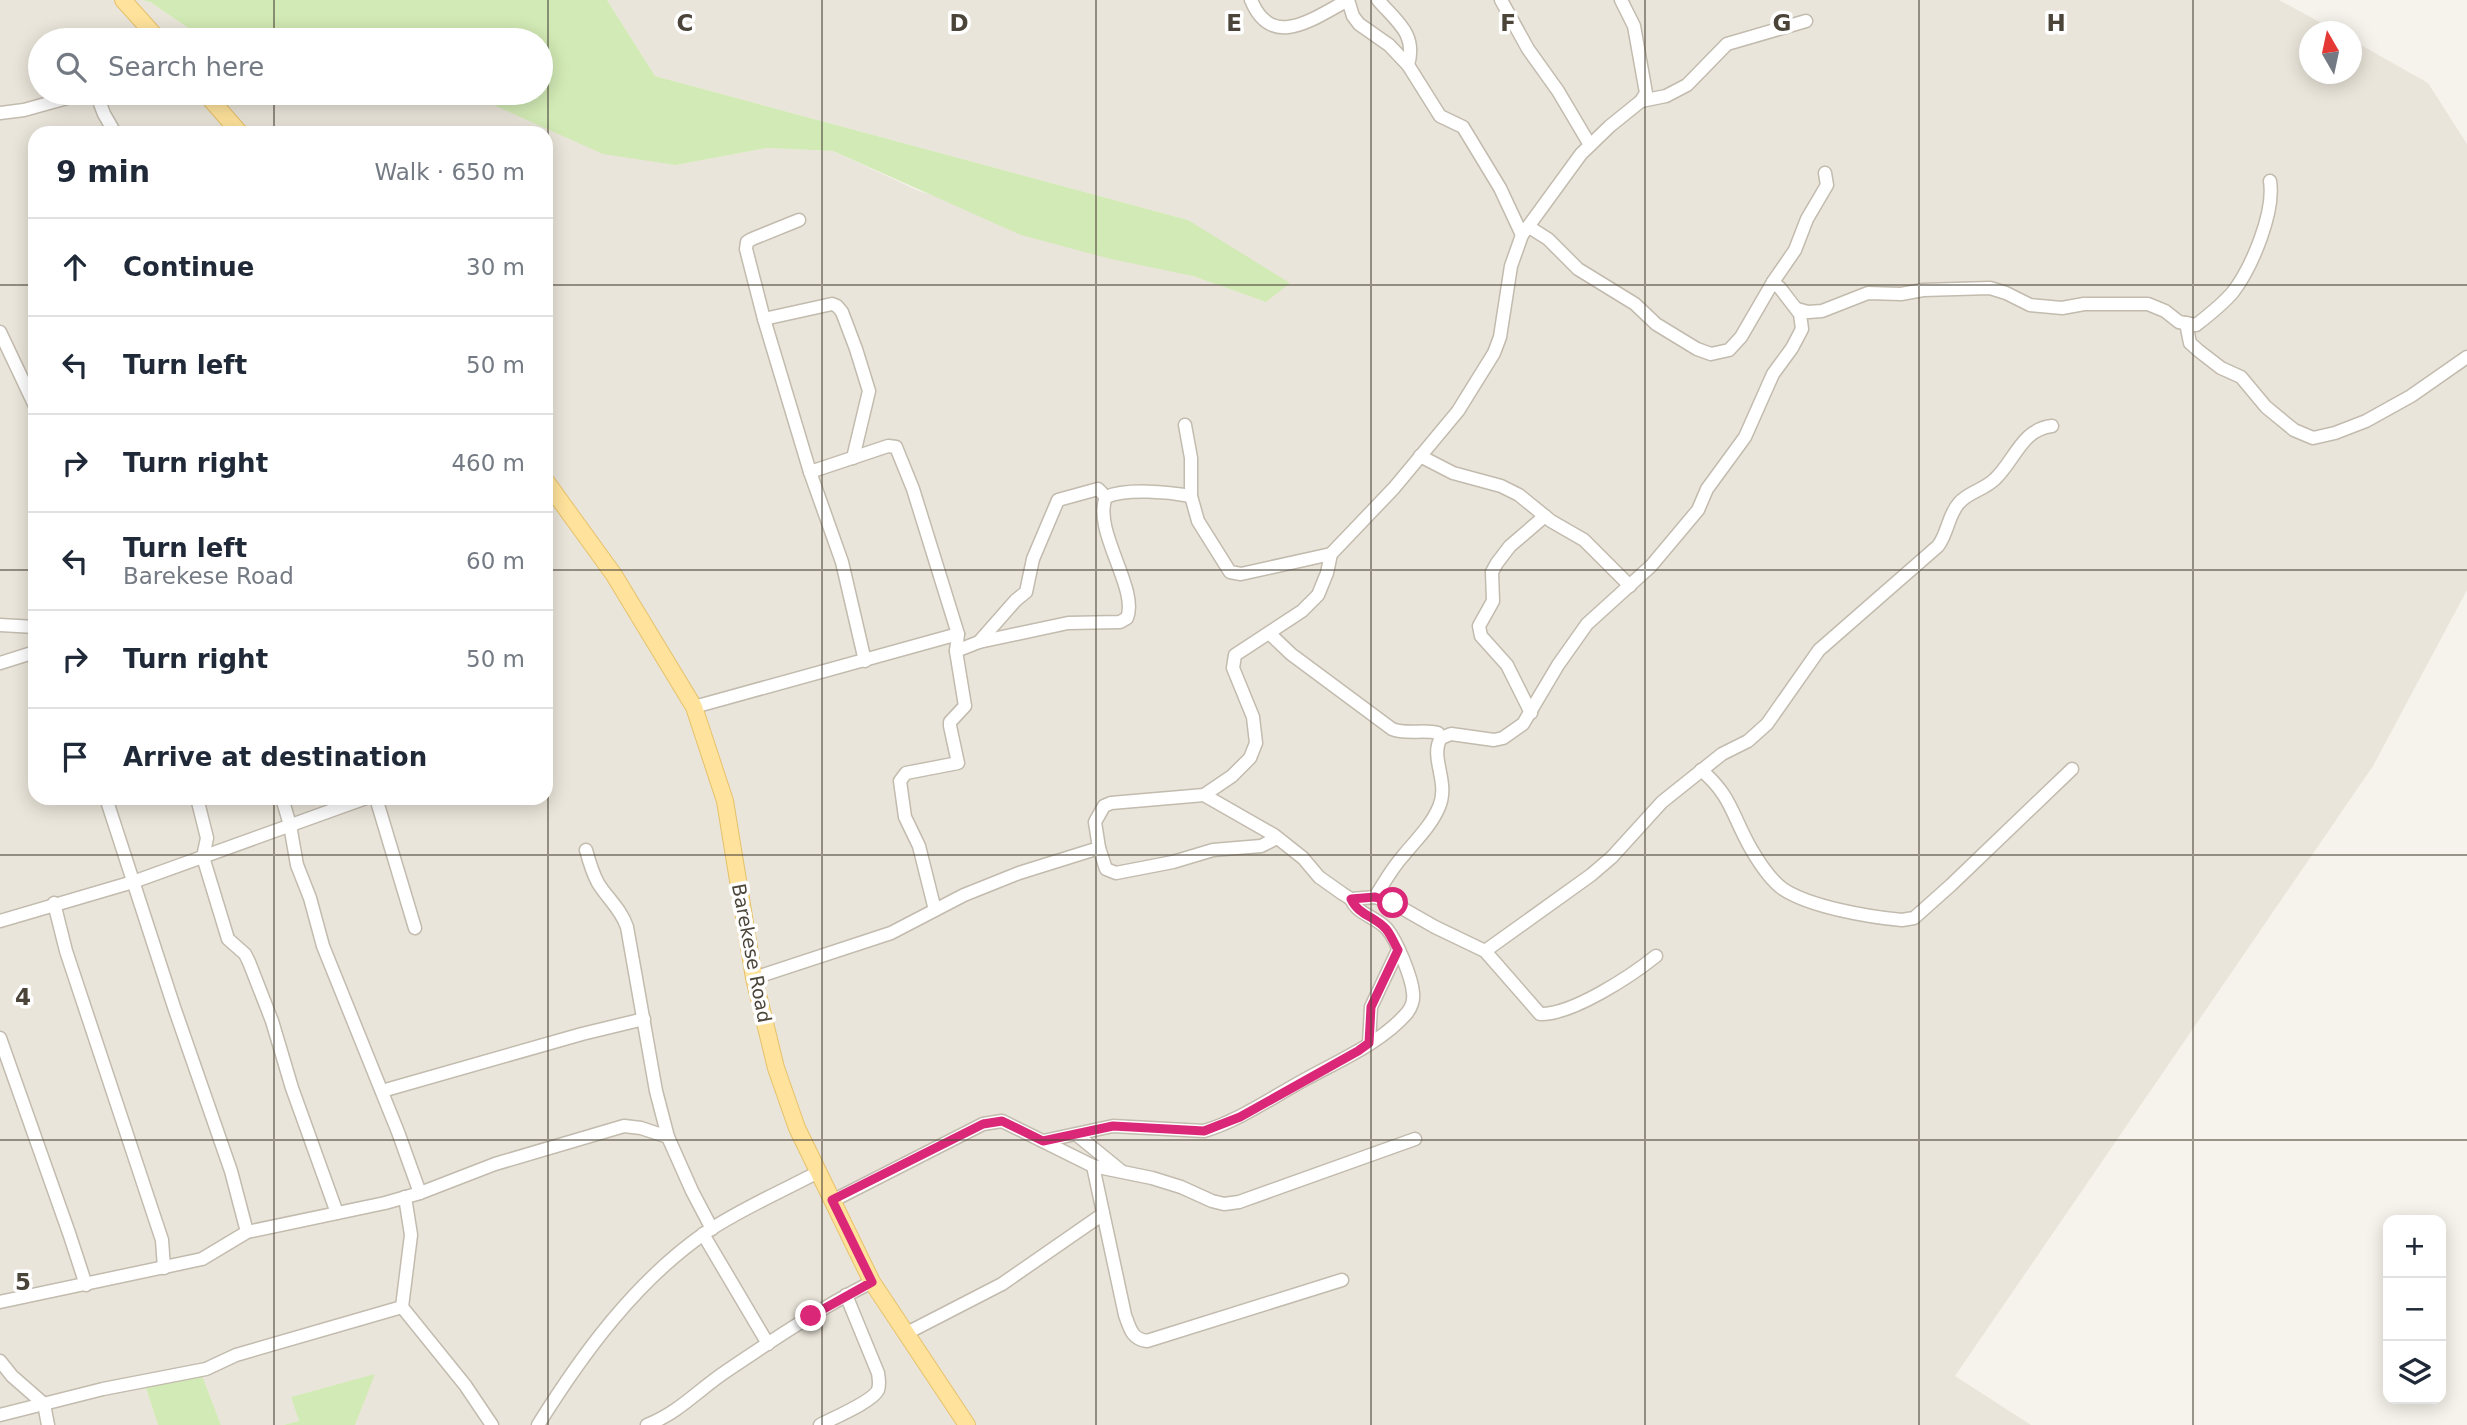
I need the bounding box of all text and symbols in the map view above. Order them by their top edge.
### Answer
text: C [677,10,693,36]
text: D [949,10,969,36]
text: E [1226,10,1242,36]
text: F [1500,10,1516,36]
text: G [1773,10,1791,36]
text: H [2046,10,2066,36]
north arrow [2299,21,2362,84]
search box [28,28,553,105]
icon: search [52,48,90,86]
text: Search here [108,52,264,82]
text: 9 min [56,154,150,189]
text: Walk · 650 m [374,159,525,185]
icon: ahead [56,248,94,286]
text: Continue [123,252,254,282]
text: 30 m [466,254,525,280]
icon: left [56,346,94,384]
text: Turn left [123,350,247,380]
text: 50 m [466,352,525,378]
icon: right [56,444,94,482]
text: Turn right [123,448,268,478]
text: 460 m [451,450,525,476]
text: Turn left [123,533,247,563]
icon: left [56,542,94,580]
text: 60 m [466,548,525,574]
text: Barekese Road [123,563,294,589]
icon: right [56,640,94,678]
text: Turn right [123,644,268,674]
text: 50 m [466,646,525,672]
icon: arrive [56,738,94,776]
text: Arrive at destination [123,742,427,772]
street label: Barekese Road [728,882,776,1024]
route start [1377,887,1408,918]
text: 4 [15,984,31,1010]
map controls [2383,1215,2446,1404]
button: + [2383,1215,2446,1278]
text: 5 [15,1269,31,1295]
button: − [2383,1278,2446,1341]
route end [795,1300,826,1331]
button: layers [2383,1341,2446,1404]

